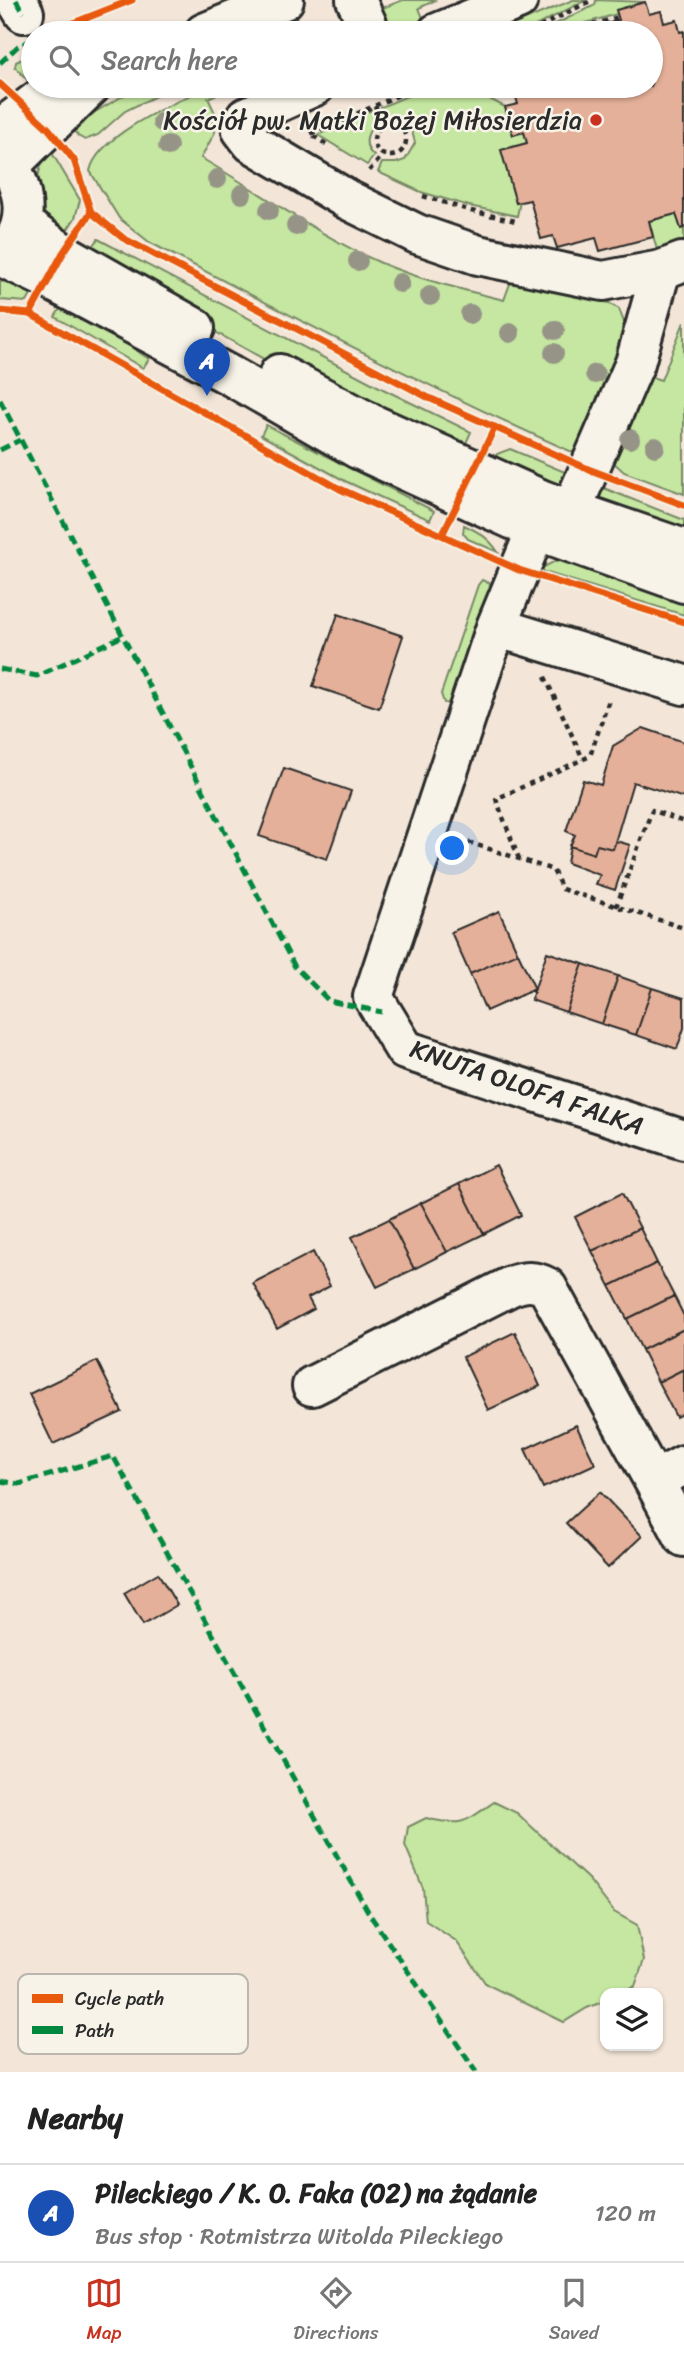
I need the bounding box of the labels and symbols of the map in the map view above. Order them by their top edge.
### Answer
place label: Kościół pw. Matki Bożej Miłosierdzia [163,97,582,143]
marker: Kościół pw. Matki Bożej Miłosierdzia [588,112,604,128]
pin: A [184,338,230,396]
your location [435,831,469,865]
street label: KNUTA OLOFA FALKA [404,1025,650,1149]
legend [18,1974,248,2054]
text: Cycle path [75,1982,164,2015]
text: Path [75,2014,114,2047]

